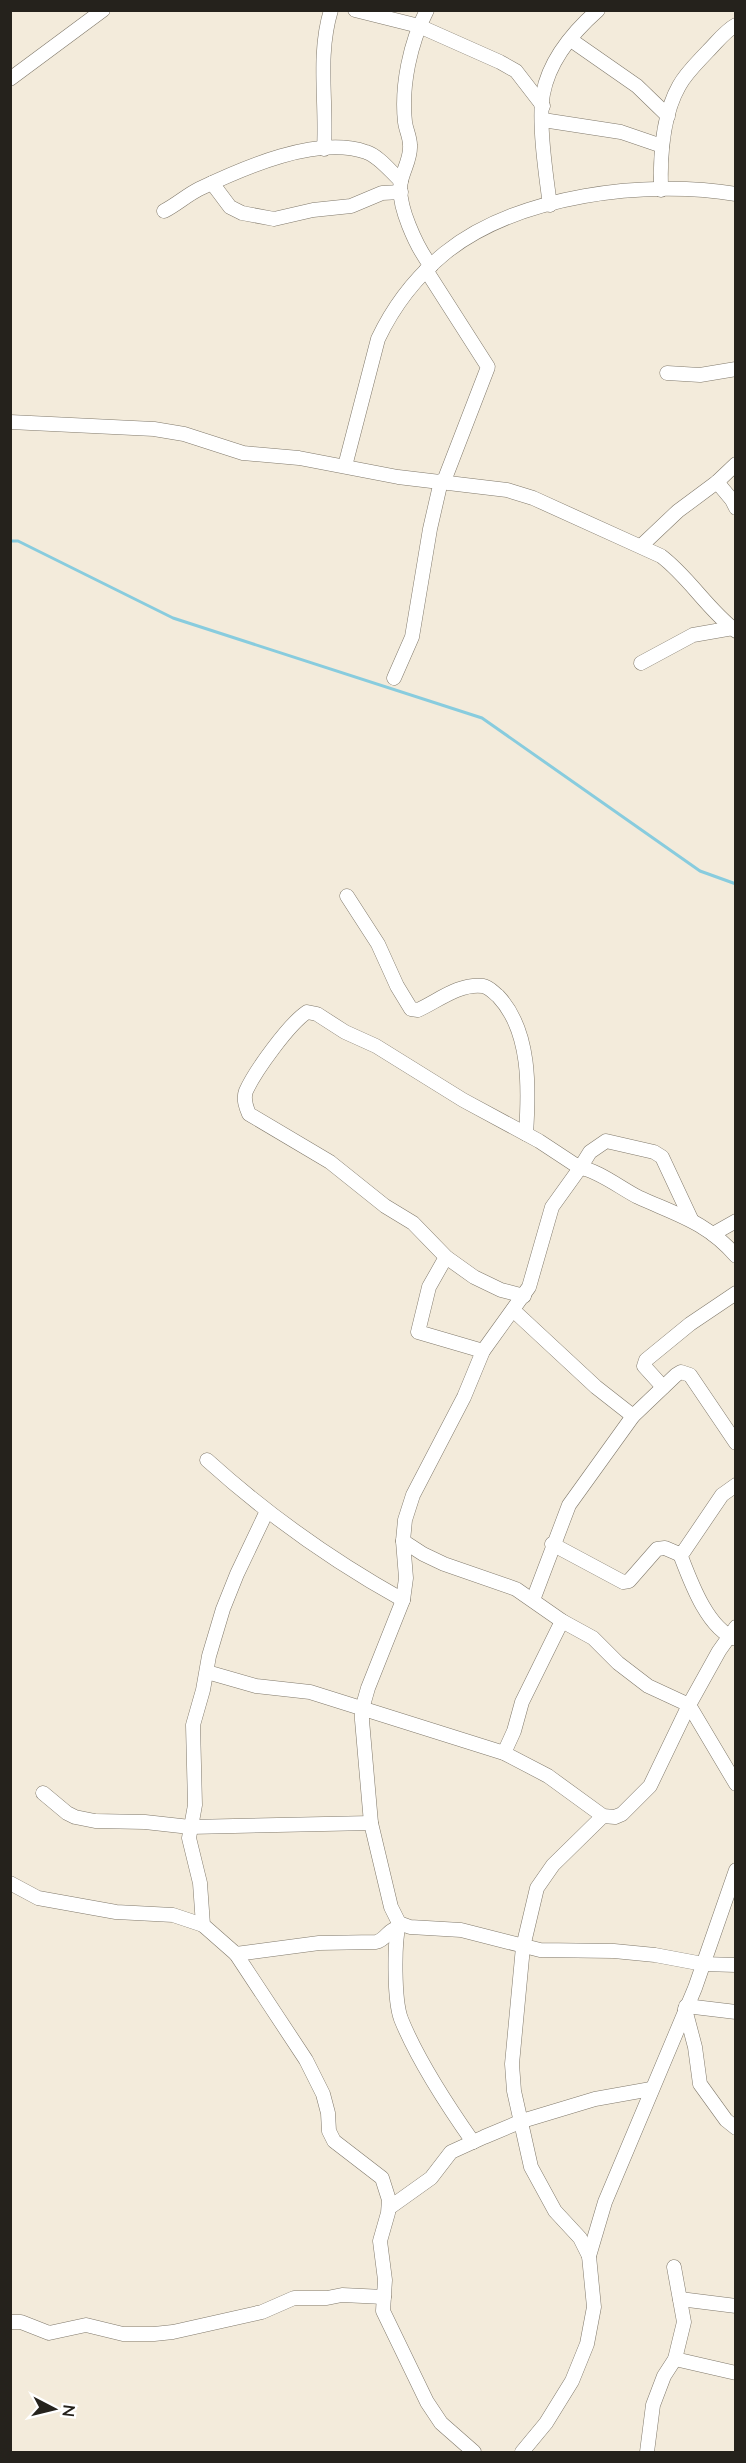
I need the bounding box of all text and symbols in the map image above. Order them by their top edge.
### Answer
north arrow [24,2379,84,2439]
text: N [59,2404,80,2418]

